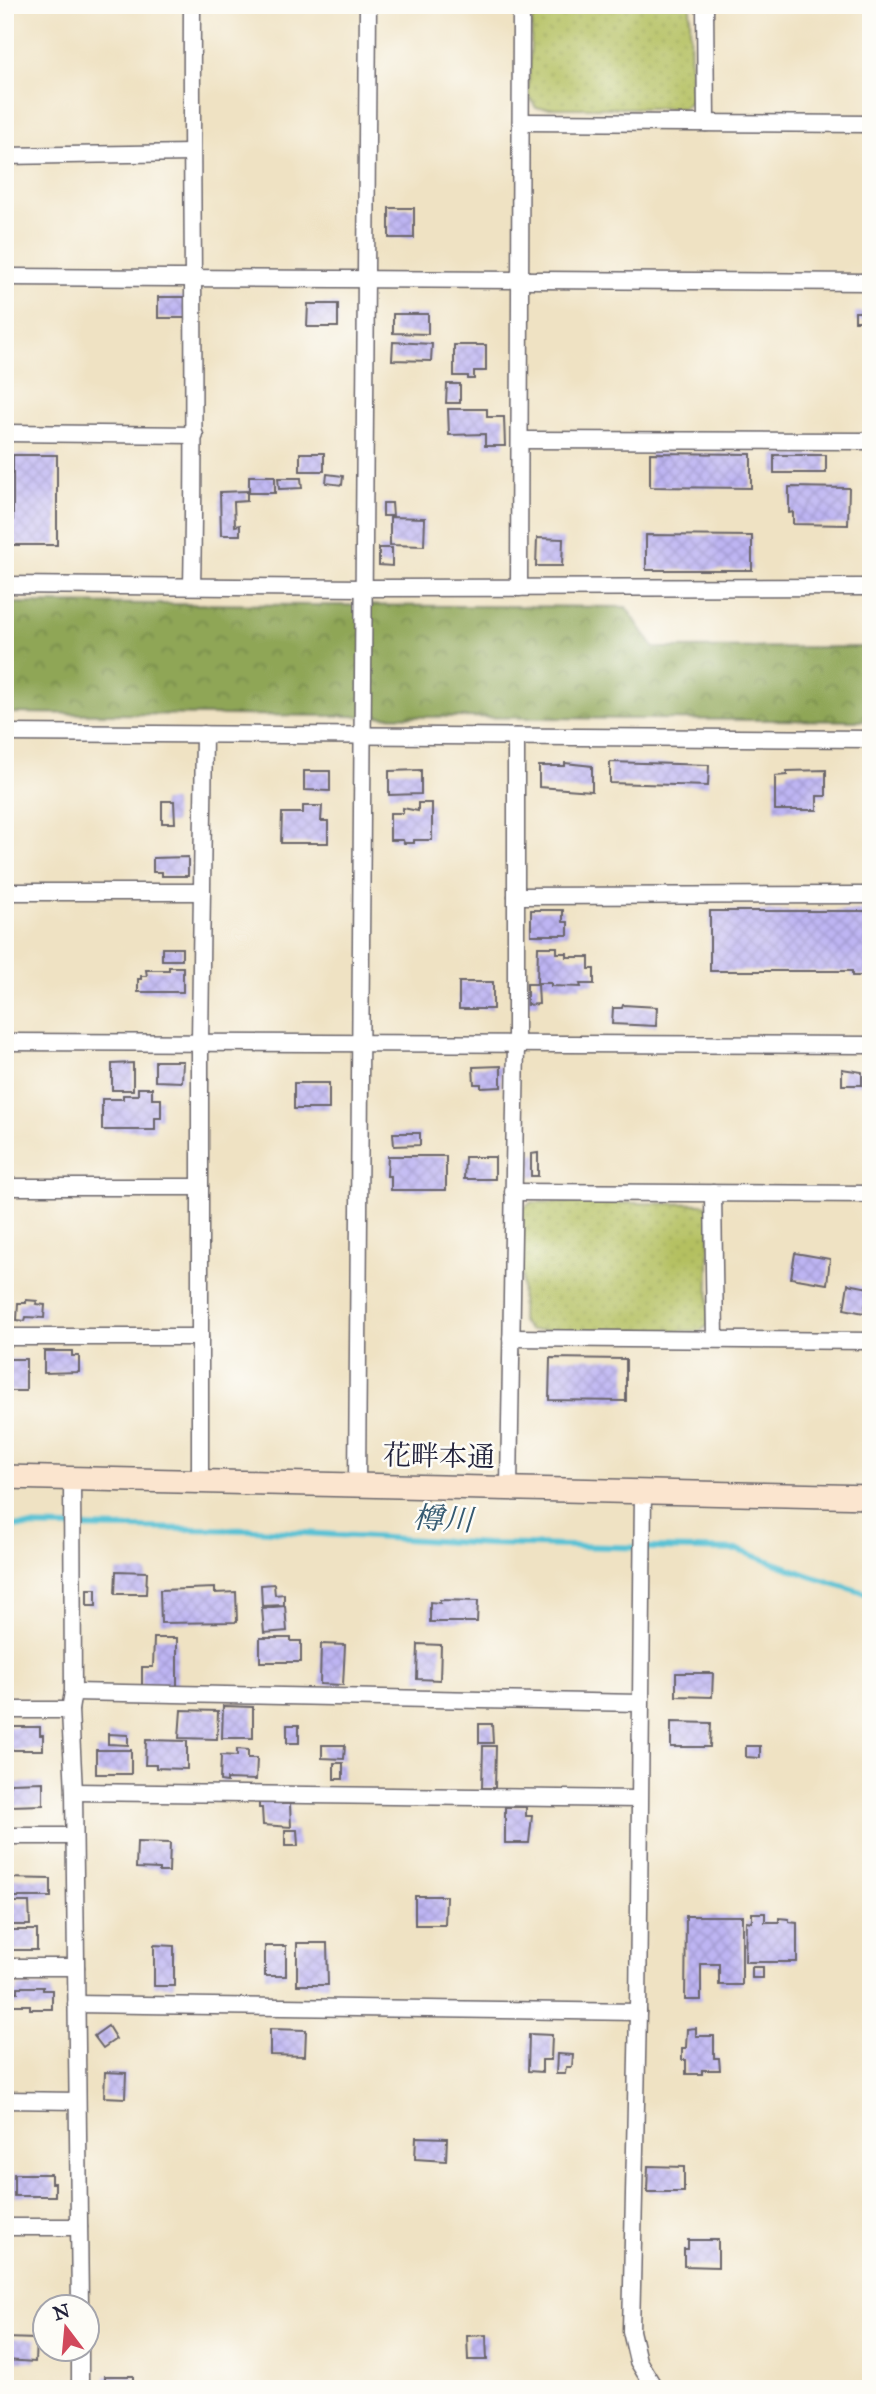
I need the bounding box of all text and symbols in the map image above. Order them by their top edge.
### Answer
street label: 花畔本通 [383,1438,495,1474]
water label: 樽川 [412,1499,477,1539]
north arrow [32,2292,102,2362]
text: N [51,2299,72,2325]

